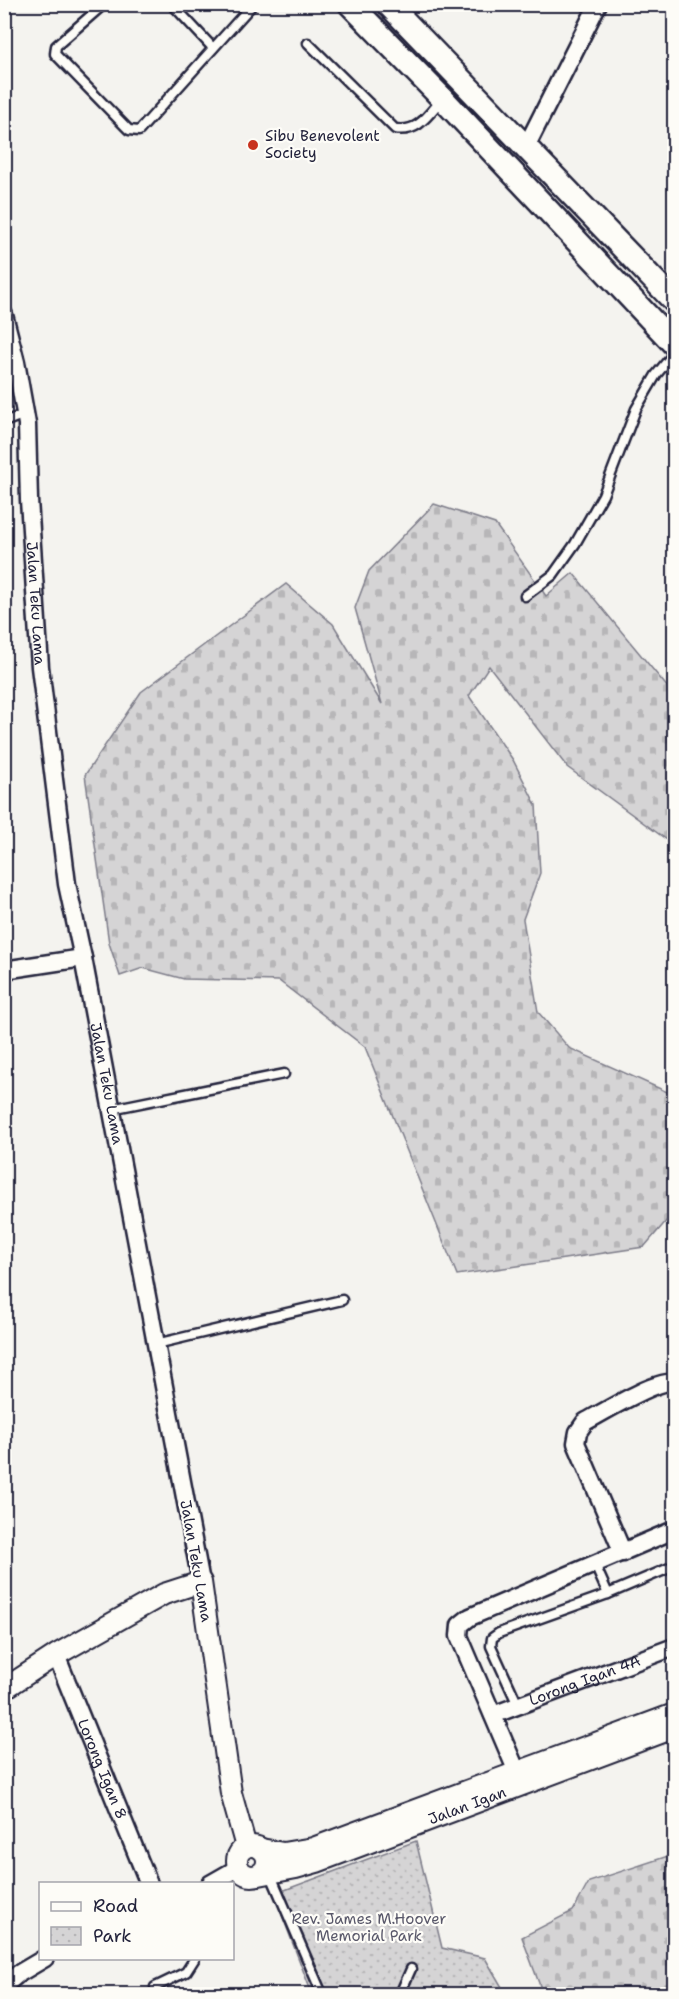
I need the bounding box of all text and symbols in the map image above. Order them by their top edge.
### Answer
place label: Sibu Benevolent Society [265,126,380,163]
marker: Sibu Benevolent Society [246,138,260,152]
street label: Jalan Teku Lama [22,541,50,666]
street label: Jalan Teku Lama [85,1021,128,1147]
street label: Jalan Teku Lama [175,1498,217,1624]
street label: Lorong Igan 4A [526,1650,643,1711]
street label: Lorong Igan 8 [73,1716,132,1822]
street label: Jalan Igan [426,1782,509,1829]
legend [39,1882,234,1960]
text: Road [93,1894,138,1918]
park label: Rev. James M.Hoover Memorial Park [292,1909,446,1946]
text: Park [93,1924,132,1948]

